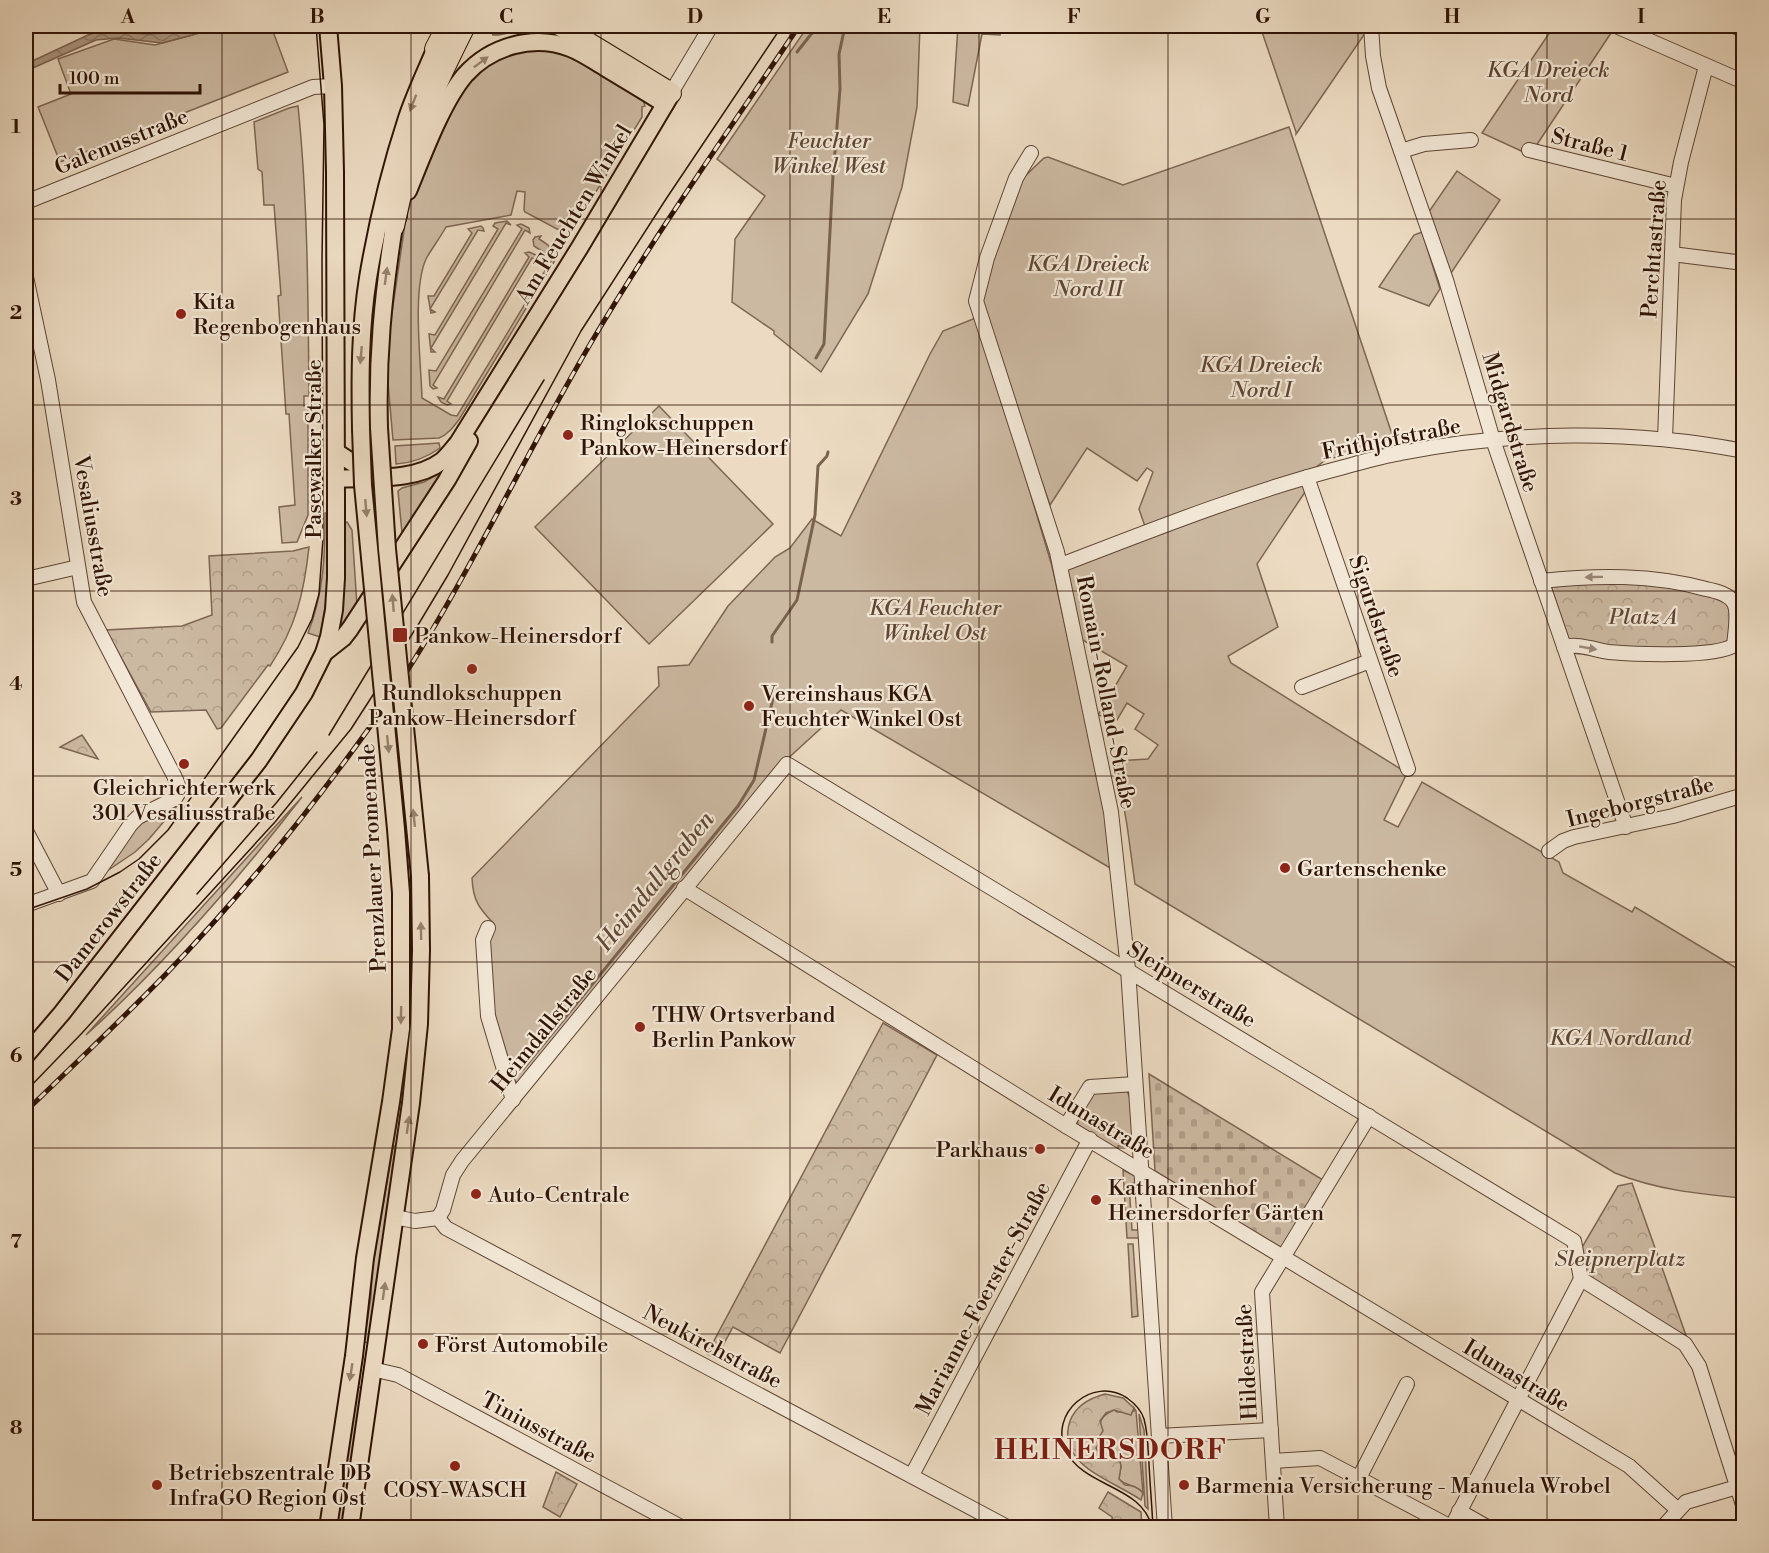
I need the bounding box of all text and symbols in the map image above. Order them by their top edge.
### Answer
text: A [120,5,136,30]
text: B [309,5,325,30]
text: C [499,5,513,30]
text: D [687,5,703,30]
text: E [877,5,891,30]
text: F [1067,5,1081,30]
text: G [1255,5,1271,30]
text: H [1444,5,1461,30]
text: I [1637,5,1645,30]
one-way arrow [473,56,489,68]
scale bar [60,57,200,95]
park label: KGA Dreieck Nord [1487,57,1609,109]
text: 100 m [69,67,120,90]
one-way arrow [407,94,417,112]
street label: Galenusstraße [51,103,192,181]
text: 1 [11,115,21,140]
street label: Am Feuchten Winkel [510,120,639,310]
street label: Straße 1 [1548,123,1631,168]
park label: Feuchter Winkel West [772,128,887,180]
street label: Perchtastraße [1636,179,1673,319]
park label: KGA Dreieck Nord II [1027,251,1149,303]
one-way arrow [382,266,391,285]
place label: Kita Regenbogenhaus [193,289,361,341]
text: 2 [10,301,22,326]
marker: Kita Regenbogenhaus [174,307,188,321]
one-way arrow [356,345,366,364]
street label: Midgardstraße [1475,349,1544,496]
park label: KGA Dreieck Nord I [1200,352,1322,404]
street label: Pasewalker Straße [301,359,328,539]
place label: Ringlokschuppen Pankow-Heinersdorf [580,410,788,462]
street label: Frithjofstraße [1319,413,1463,466]
marker: Ringlokschuppen Pankow-Heinersdorf [561,428,575,442]
street label: Vesaliusstraße [67,452,118,599]
text: 3 [10,487,22,512]
one-way arrow [361,499,370,518]
street label: Sigurdstraße [1342,552,1409,681]
one-way arrow [1585,572,1604,581]
street label: Romain-Rolland-Straße [1070,573,1141,812]
one-way arrow [388,593,398,612]
park label: KGA Feuchter Winkel Ost [869,595,1002,647]
park label: Platz A [1608,604,1677,631]
place label: Pankow-Heinersdorf [414,623,622,650]
marker: Pankow-Heinersdorf [391,626,409,644]
one-way arrow [1579,644,1598,653]
marker: Rundlokschuppen Pankow-Heinersdorf [465,662,479,676]
text: 4 [9,672,23,697]
place label: Rundlokschuppen Pankow-Heinersdorf [368,680,577,732]
place label: Vereinshaus KGA Feuchter Winkel Ost [760,681,962,733]
marker: Vereinshaus KGA Feuchter Winkel Ost [742,699,756,713]
one-way arrow [383,735,393,754]
street label: Prenzlauer Promenade [354,743,393,973]
marker: Gleichrichterwerk 301 Vesaliusstraße [177,757,191,771]
street label: Ingeborgstraße [1564,771,1717,834]
place label: Gleichrichterwerk 301 Vesaliusstraße [92,775,277,827]
water label: Heimdallgraben [589,805,722,959]
one-way arrow [409,808,419,827]
street label: Damerowstraße [50,848,168,988]
place label: Gartenschenke [1297,856,1447,883]
text: 5 [10,858,22,883]
marker: Gartenschenke [1278,861,1292,875]
one-way arrow [416,922,426,941]
street label: Sleipnerstraße [1122,936,1261,1034]
street label: Heimdallstraße [485,962,603,1098]
place label: THW Ortsverband Berlin Pankow [651,1002,836,1054]
one-way arrow [396,1005,406,1024]
marker: THW Ortsverband Berlin Pankow [633,1020,647,1034]
park label: KGA Nordland [1549,1025,1692,1052]
text: 6 [10,1044,23,1069]
street label: Idunastraße [1043,1081,1159,1166]
one-way arrow [404,1116,413,1135]
place label: Parkhaus [936,1137,1028,1164]
marker: Parkhaus [1033,1142,1047,1156]
place label: Katharinenhof Heinersdorfer Gärten [1108,1175,1324,1227]
street label: Marianne-Foerster-Straße [910,1177,1057,1420]
place label: Auto-Centrale [487,1182,630,1209]
marker: Auto-Centrale [469,1187,483,1201]
marker: Katharinenhof Heinersdorfer Gärten [1089,1193,1103,1207]
text: 7 [10,1230,22,1255]
park label: Sleipnerplatz [1554,1246,1686,1273]
one-way arrow [379,1281,388,1300]
street label: Neukirchstraße [638,1299,786,1395]
street label: Hildestraße [1231,1303,1264,1421]
place label: Först Automobile [435,1332,608,1359]
street label: Idunastraße [1458,1334,1574,1419]
marker: Först Automobile [416,1337,430,1351]
one-way arrow [347,1363,356,1382]
street label: Tiniusstraße [476,1387,601,1470]
text: 8 [10,1416,23,1441]
district label: HEINERSDORF [994,1433,1228,1468]
marker: COSY-WASCH [448,1459,462,1473]
place label: Betriebszentrale DB InfraGO Region Ost [168,1460,372,1512]
place label: Barmenia Versicherung - Manuela Wrobel [1195,1473,1611,1500]
place label: COSY-WASCH [383,1477,527,1504]
marker: Betriebszentrale DB InfraGO Region Ost [150,1478,164,1492]
marker: Barmenia Versicherung - Manuela Wrobel [1177,1478,1191,1492]

